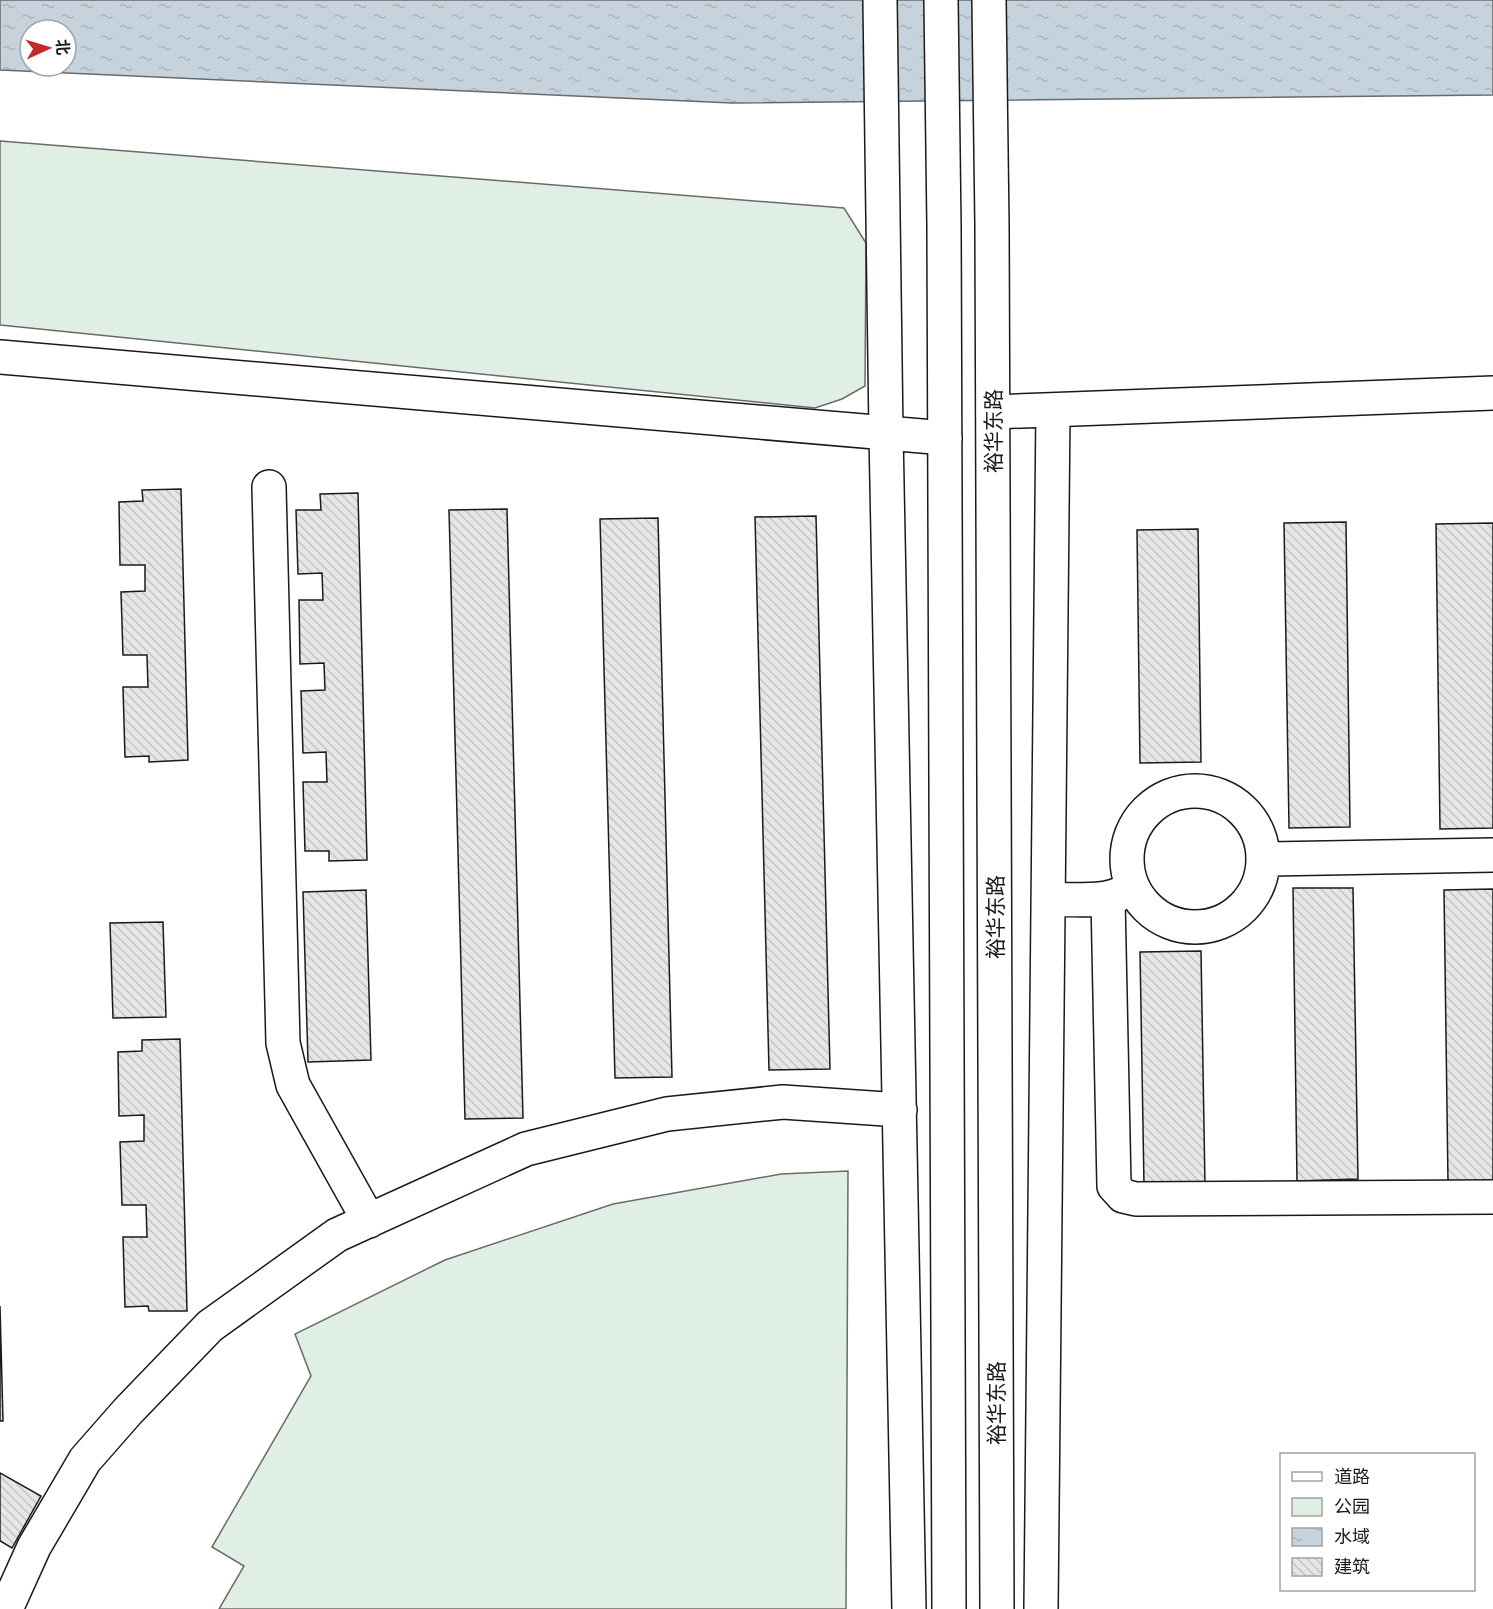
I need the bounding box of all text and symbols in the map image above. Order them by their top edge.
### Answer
north arrow [18,18,78,78]
text: 北 [51,38,73,56]
street label: 裕华东路 [980,389,1007,473]
street label: 裕华东路 [982,875,1009,959]
street label: 裕华东路 [983,1361,1010,1445]
legend [1280,1453,1475,1591]
text: 道路 [1334,1465,1370,1488]
text: 公园 [1334,1495,1370,1518]
text: 水域 [1334,1525,1370,1548]
text: 建筑 [1334,1555,1370,1578]

